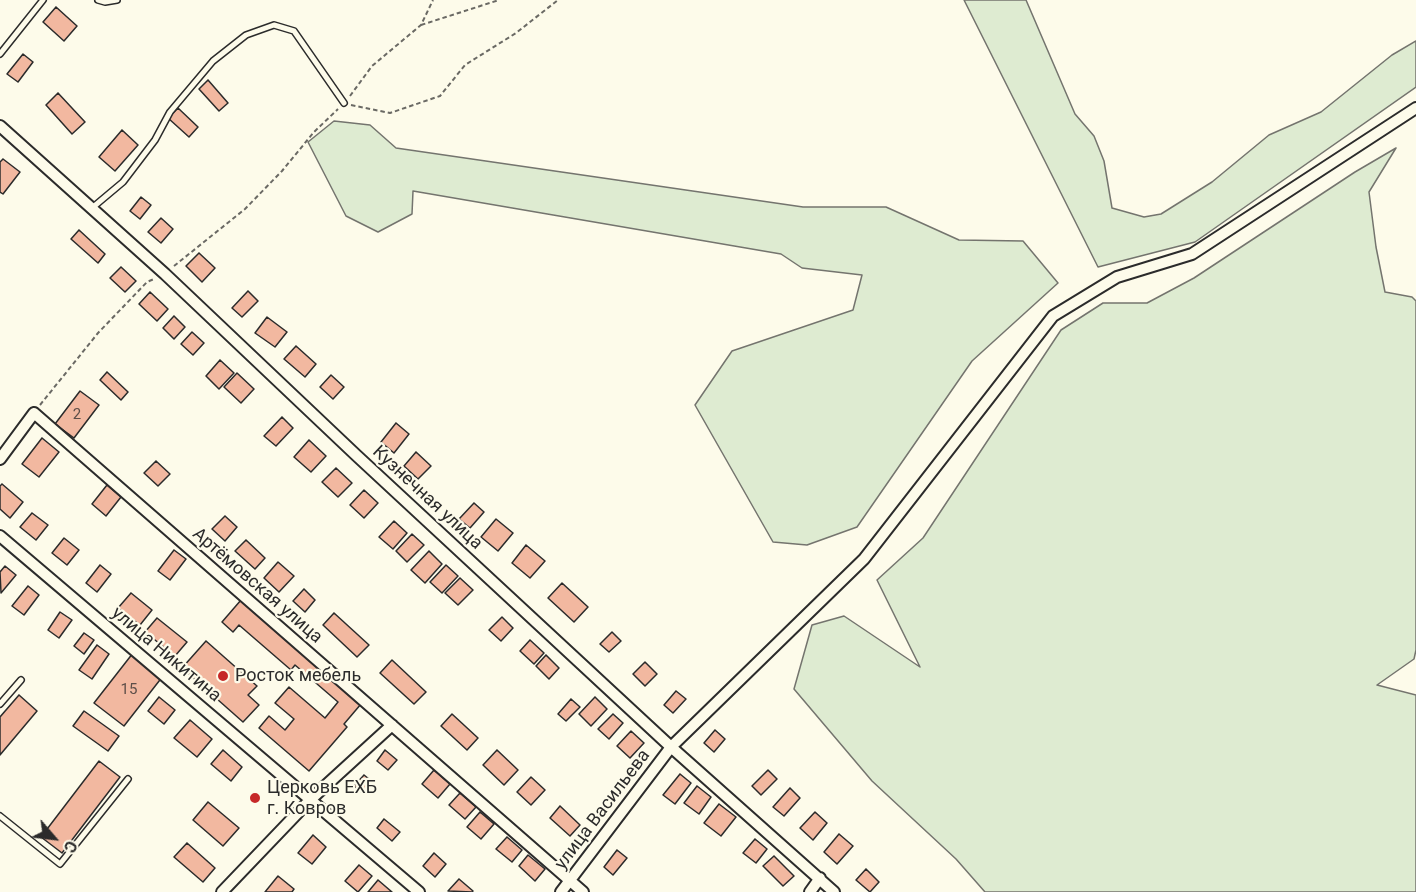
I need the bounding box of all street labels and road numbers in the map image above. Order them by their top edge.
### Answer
street label: Кузнечная улица [368,442,486,554]
street label: Артёмовская улица [188,524,326,648]
street label: улица Никитина [107,603,225,707]
street label: улица Васильева [551,746,655,874]

